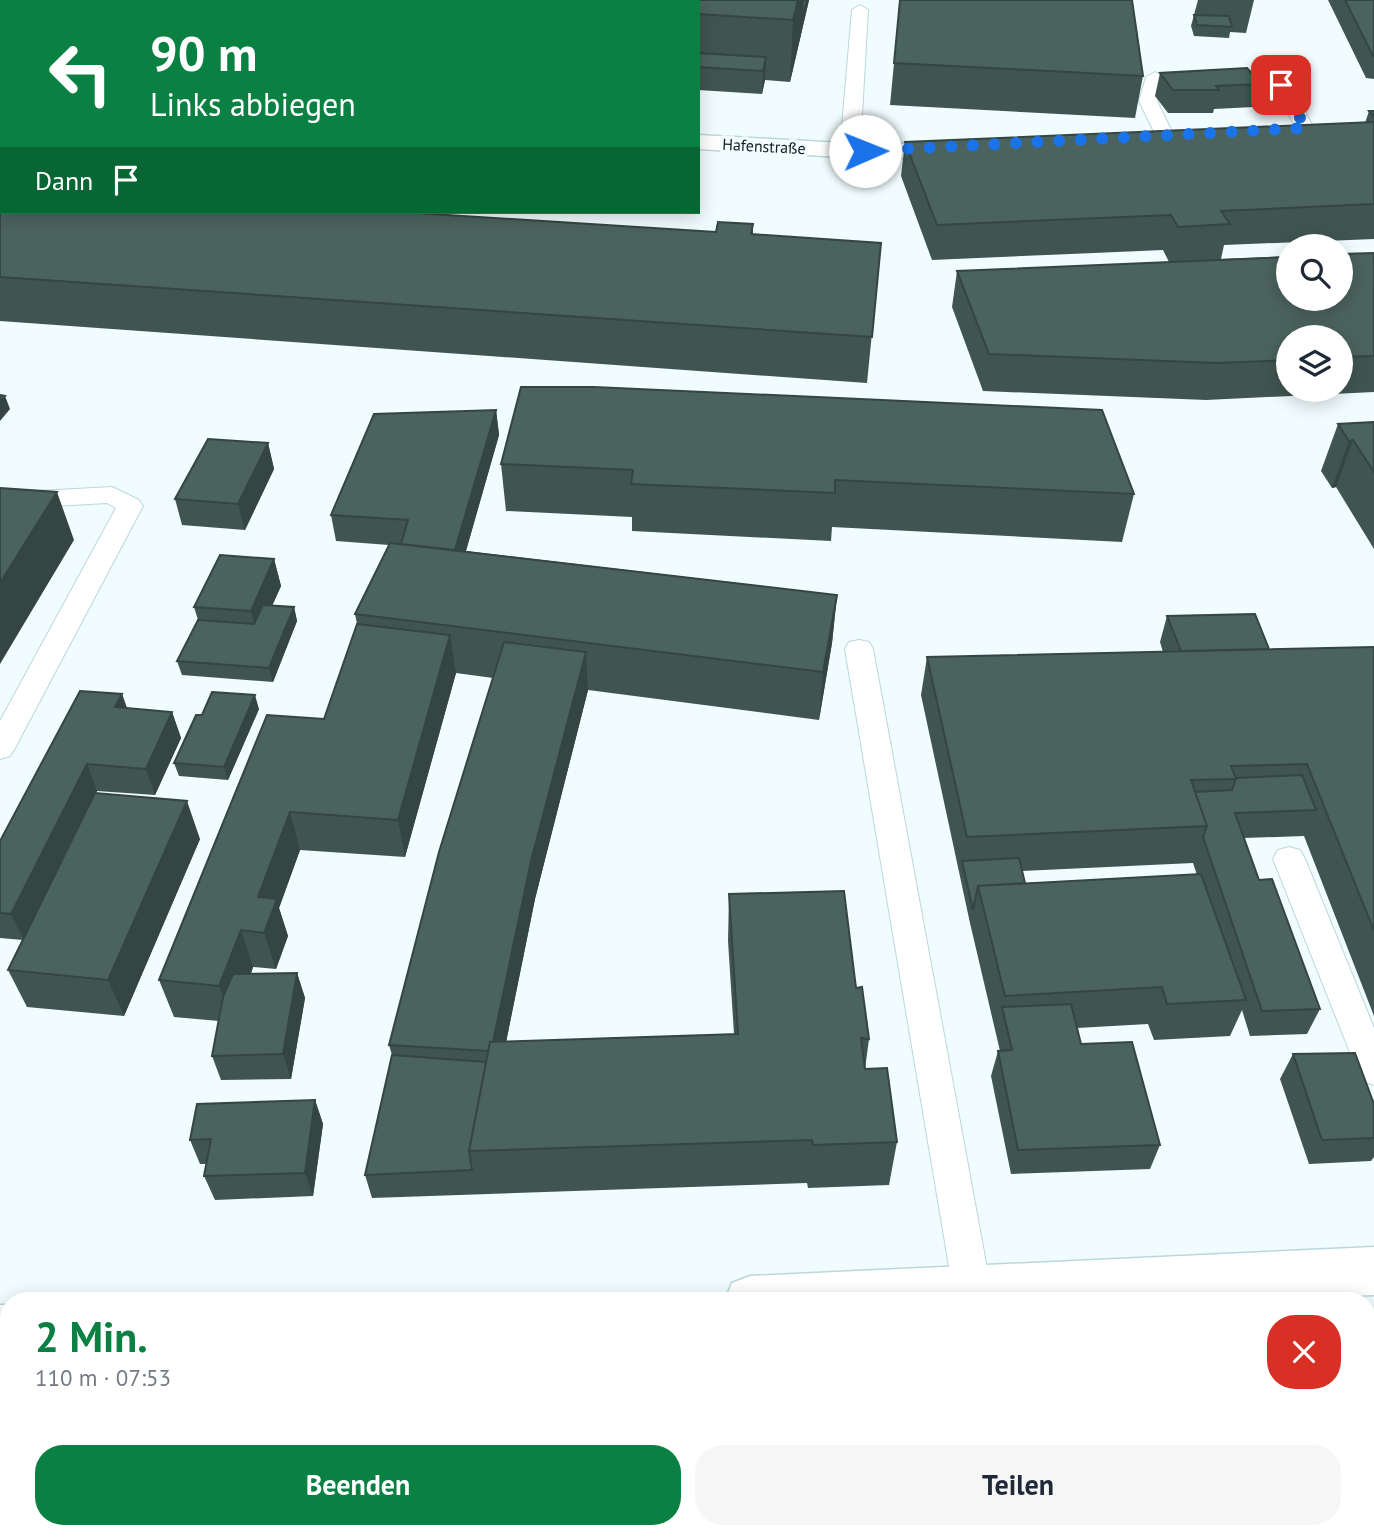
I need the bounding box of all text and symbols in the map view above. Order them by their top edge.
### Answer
text: 90 m [150,21,257,85]
icon: left [35,28,126,119]
pin [1251,55,1311,115]
icon: arrive [1262,66,1300,104]
text: Links abbiegen [150,83,356,125]
position arrow [828,114,902,188]
street label: Hafenstraße [722,134,806,158]
icon: arrive [107,161,145,199]
text: Dann [35,164,93,197]
map controls [1276,234,1353,402]
button: search [1276,234,1353,311]
button: layers [1276,325,1353,402]
text: 2 Min. [35,1309,148,1364]
button: close [1267,1315,1341,1389]
text: 110 m · 07:53 [35,1363,171,1392]
button: Beenden [35,1445,681,1525]
button: Teilen [695,1445,1341,1525]

